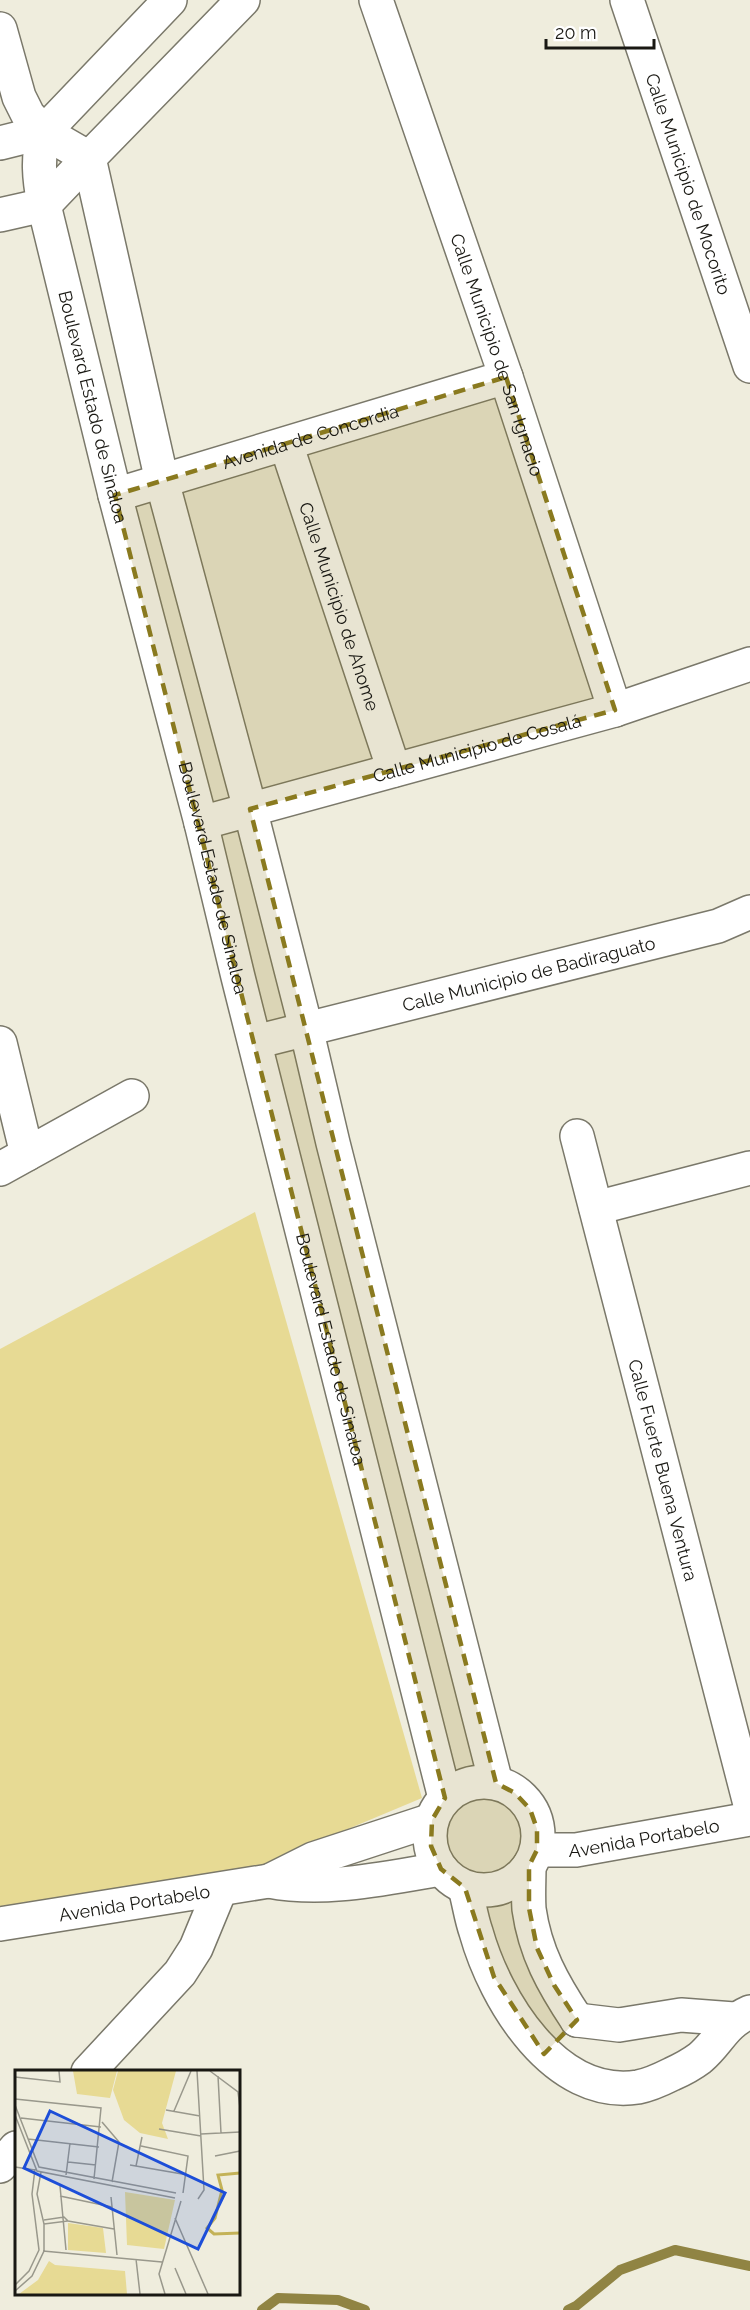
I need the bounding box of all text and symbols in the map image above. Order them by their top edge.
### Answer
scale bar [546,12,654,50]
text: 20 m [555,22,597,43]
street label: Calle Municipio de Mocorito [642,70,736,298]
street label: Calle Municipio de San Ignacio [447,231,548,479]
street label: Boulevard Estado de Sinaloa [55,288,132,525]
street label: Avenida de Concordia [220,400,401,473]
street label: Calle Municipio de Ahome [295,499,384,714]
street label: Calle Municipio de Cosalá [370,709,583,786]
street label: Boulevard Estado de Sinaloa [175,759,252,996]
street label: Calle Municipio de Badiraguato [400,932,657,1015]
street label: Boulevard Estado de Sinaloa [292,1231,371,1467]
street label: Calle Fuerte Buena Ventura [625,1357,702,1583]
street label: Avenida Portabelo [569,1814,721,1861]
street label: Avenida Portabelo [57,1880,212,1925]
inset map [15,2070,240,2295]

